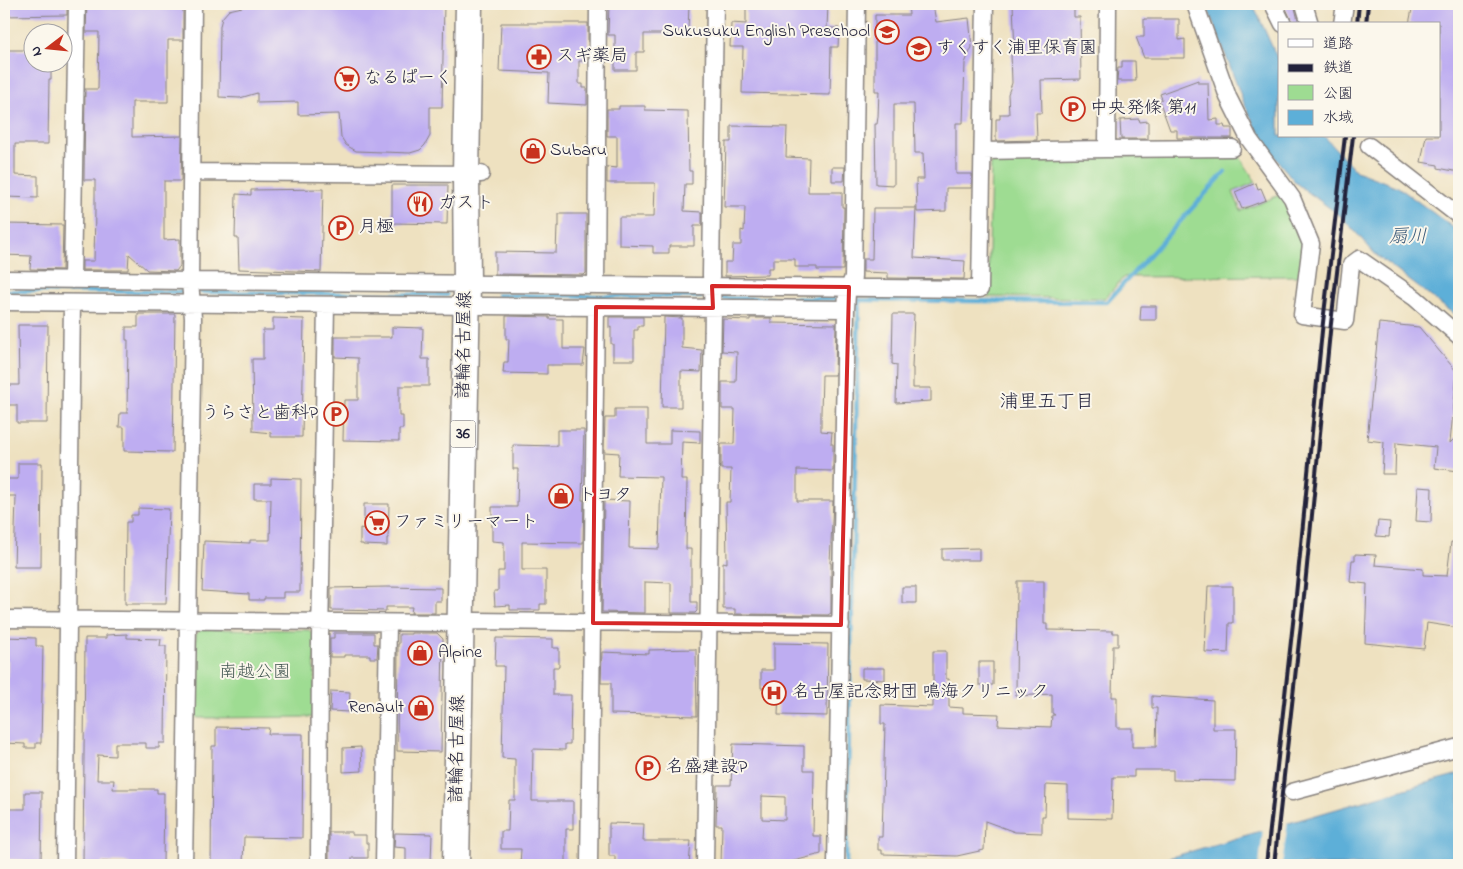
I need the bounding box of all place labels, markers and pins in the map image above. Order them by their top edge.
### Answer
place label: Sukusuku English Preschool [663,19,870,46]
school or university icon: Sukusuku English Preschool [874,19,900,45]
school or university icon: すくすく浦里保育園 [906,36,932,62]
place label: すくすく浦里保育園 [936,36,1097,62]
pharmacy icon: スギ薬局 [526,44,552,70]
place label: スギ薬局 [556,44,628,70]
supermarket icon: なるぱーく [334,66,360,92]
place label: なるぱーく [364,66,453,92]
parking icon: 中央発條 第11 [1060,96,1086,122]
place label: 中央発條 第11 [1090,96,1196,122]
shop icon: Subaru [520,138,546,164]
place label: Subaru [550,138,607,164]
restaurant icon: ガスト [407,191,433,217]
place label: ガスト [438,191,494,217]
parking icon: 月極 [328,215,354,241]
place label: 月極 [358,215,394,241]
place label: うらさと歯科P [201,401,319,427]
parking icon: うらさと歯科P [323,401,349,427]
shop icon: トヨタ [548,483,574,509]
place label: トヨタ [578,483,632,509]
supermarket icon: ファミリーマート [364,510,390,536]
place label: ファミリーマート [394,510,538,536]
shop icon: Alpine [407,640,433,666]
place label: Alpine [438,640,483,666]
hospital icon: 名古屋記念財団 鳴海クリニック [761,680,787,706]
place label: 名古屋記念財団 鳴海クリニック [792,680,1049,706]
place label: Renault [348,695,404,721]
shop icon: Renault [408,695,434,721]
parking icon: 名盛建設P [635,755,661,781]
place label: 名盛建設P [666,755,748,781]

